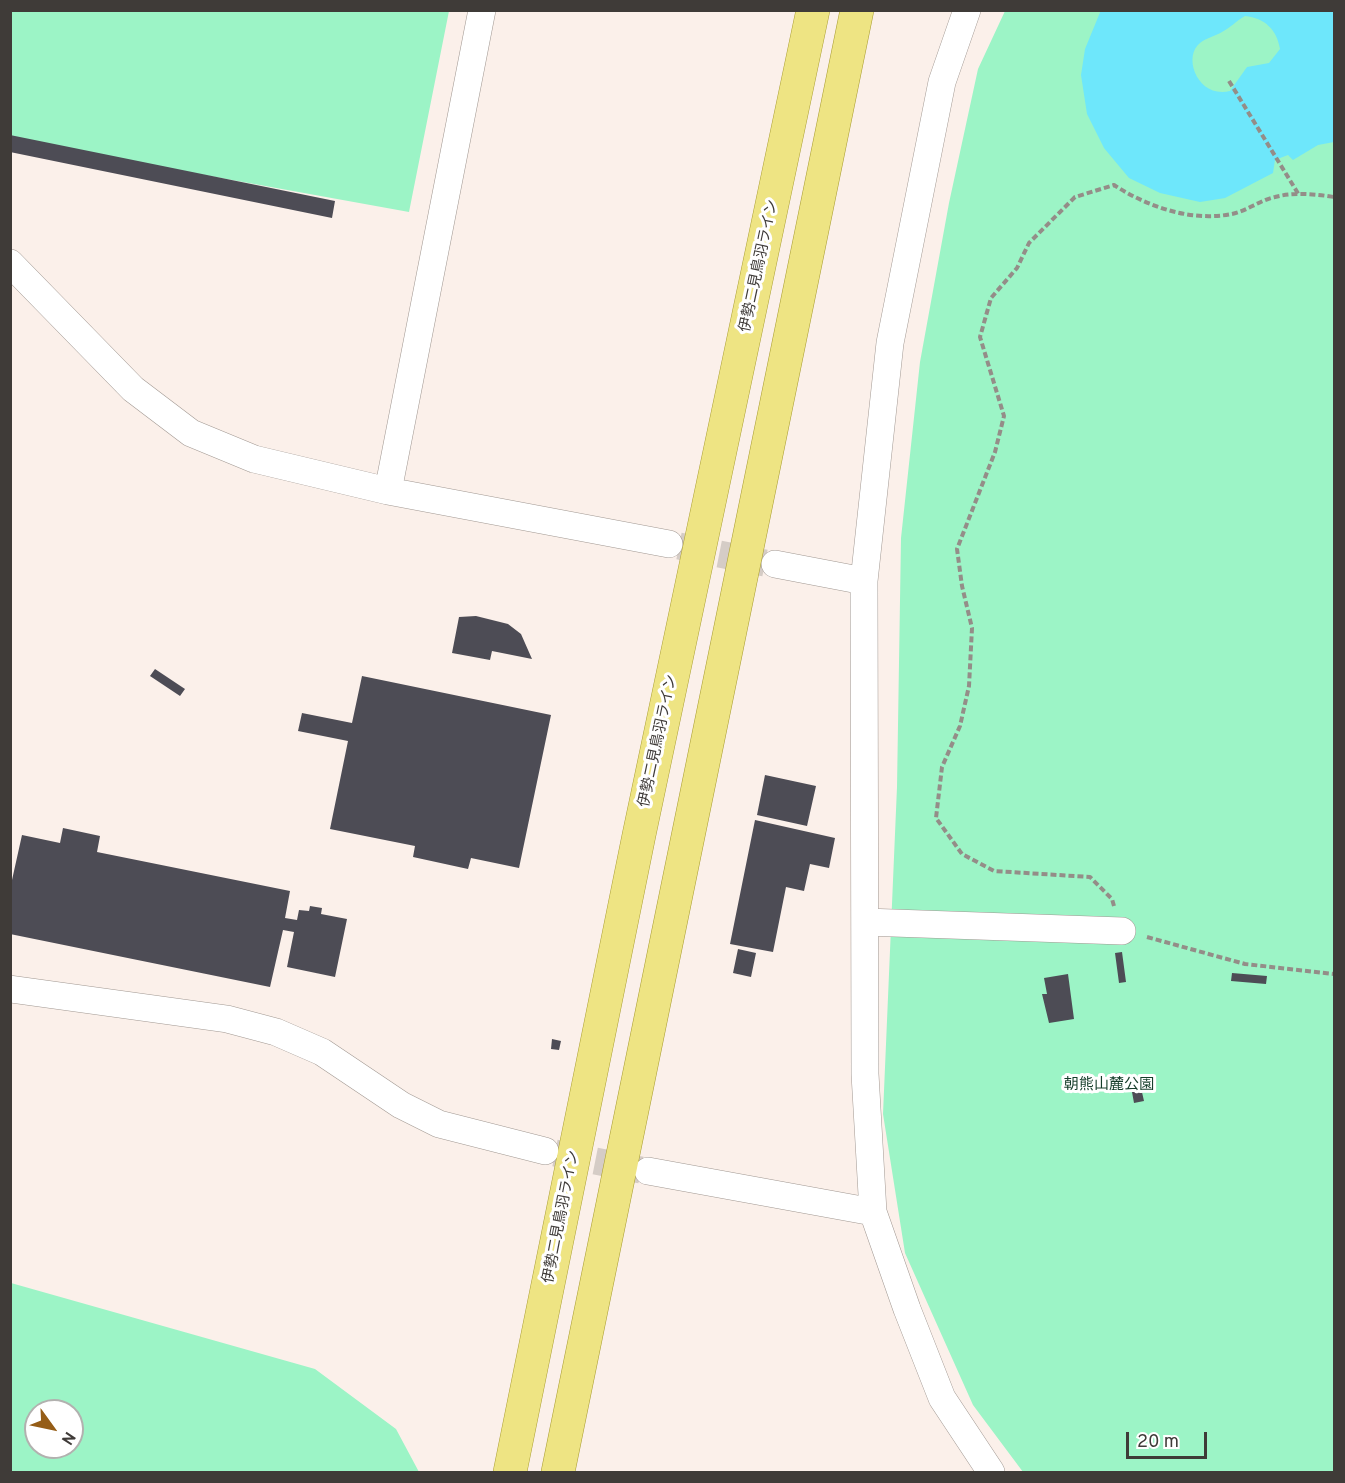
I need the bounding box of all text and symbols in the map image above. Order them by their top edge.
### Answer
street label: 伊勢二見鳥羽ライン [737,198,783,334]
street label: 伊勢二見鳥羽ライン [636,673,682,809]
park label: 朝熊山麓公園 [1064,1077,1154,1095]
street label: 伊勢二見鳥羽ライン [540,1149,584,1285]
north arrow [24,1399,84,1459]
scale bar [1129,1420,1210,1458]
text: N [56,1427,79,1448]
text: 20 m [1137,1431,1179,1454]

